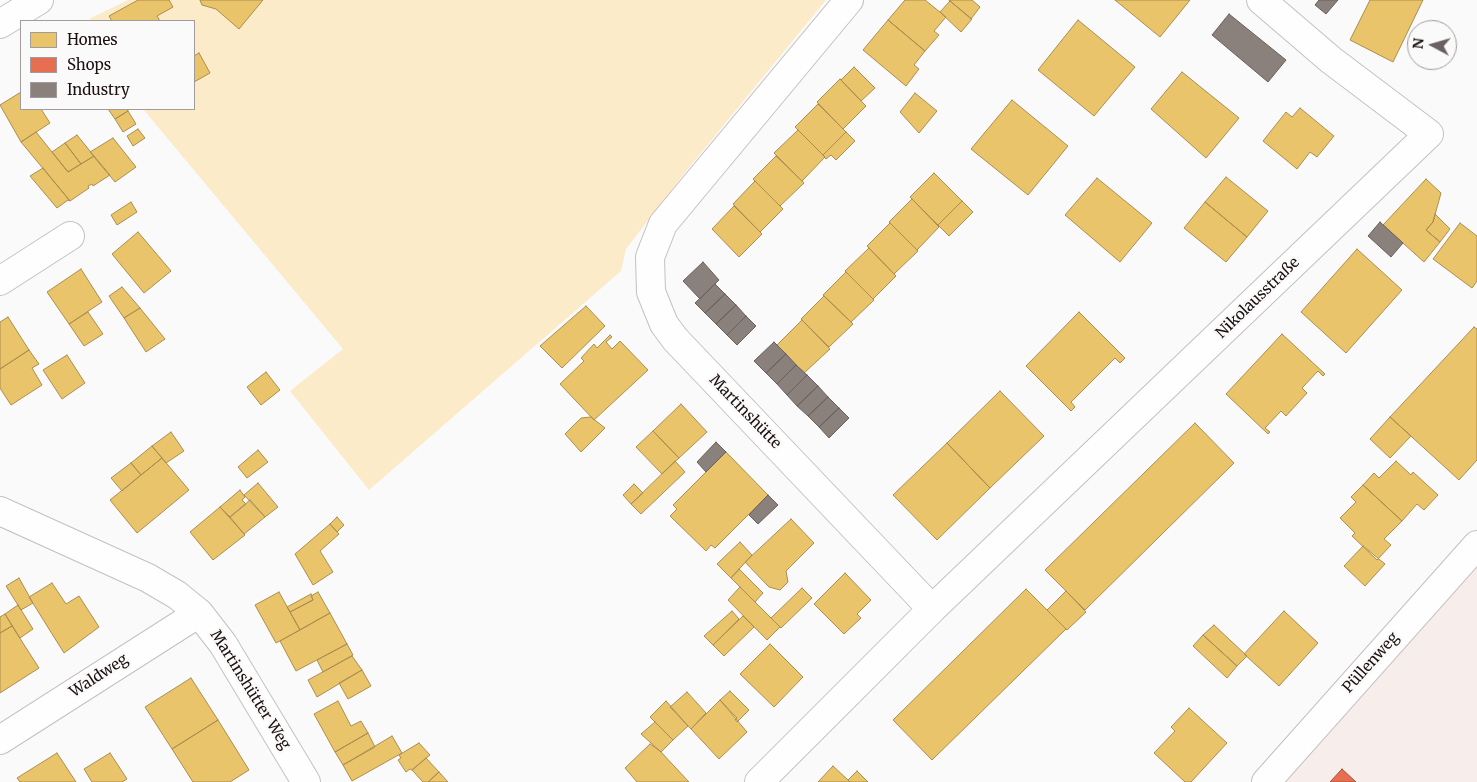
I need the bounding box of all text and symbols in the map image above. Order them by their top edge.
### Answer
legend [20,20,195,110]
north arrow [1407,20,1457,70]
text: Homes [67,30,118,49]
text: N [1409,37,1428,50]
text: Shops [67,55,111,74]
text: Industry [67,80,130,99]
street label: Nikolausstraße [1213,254,1303,342]
street label: Martinshütte [705,371,785,453]
street label: Martinshütter Weg [206,627,294,753]
street label: Püllenweg [1339,629,1403,697]
street label: Waldweg [67,651,131,701]

